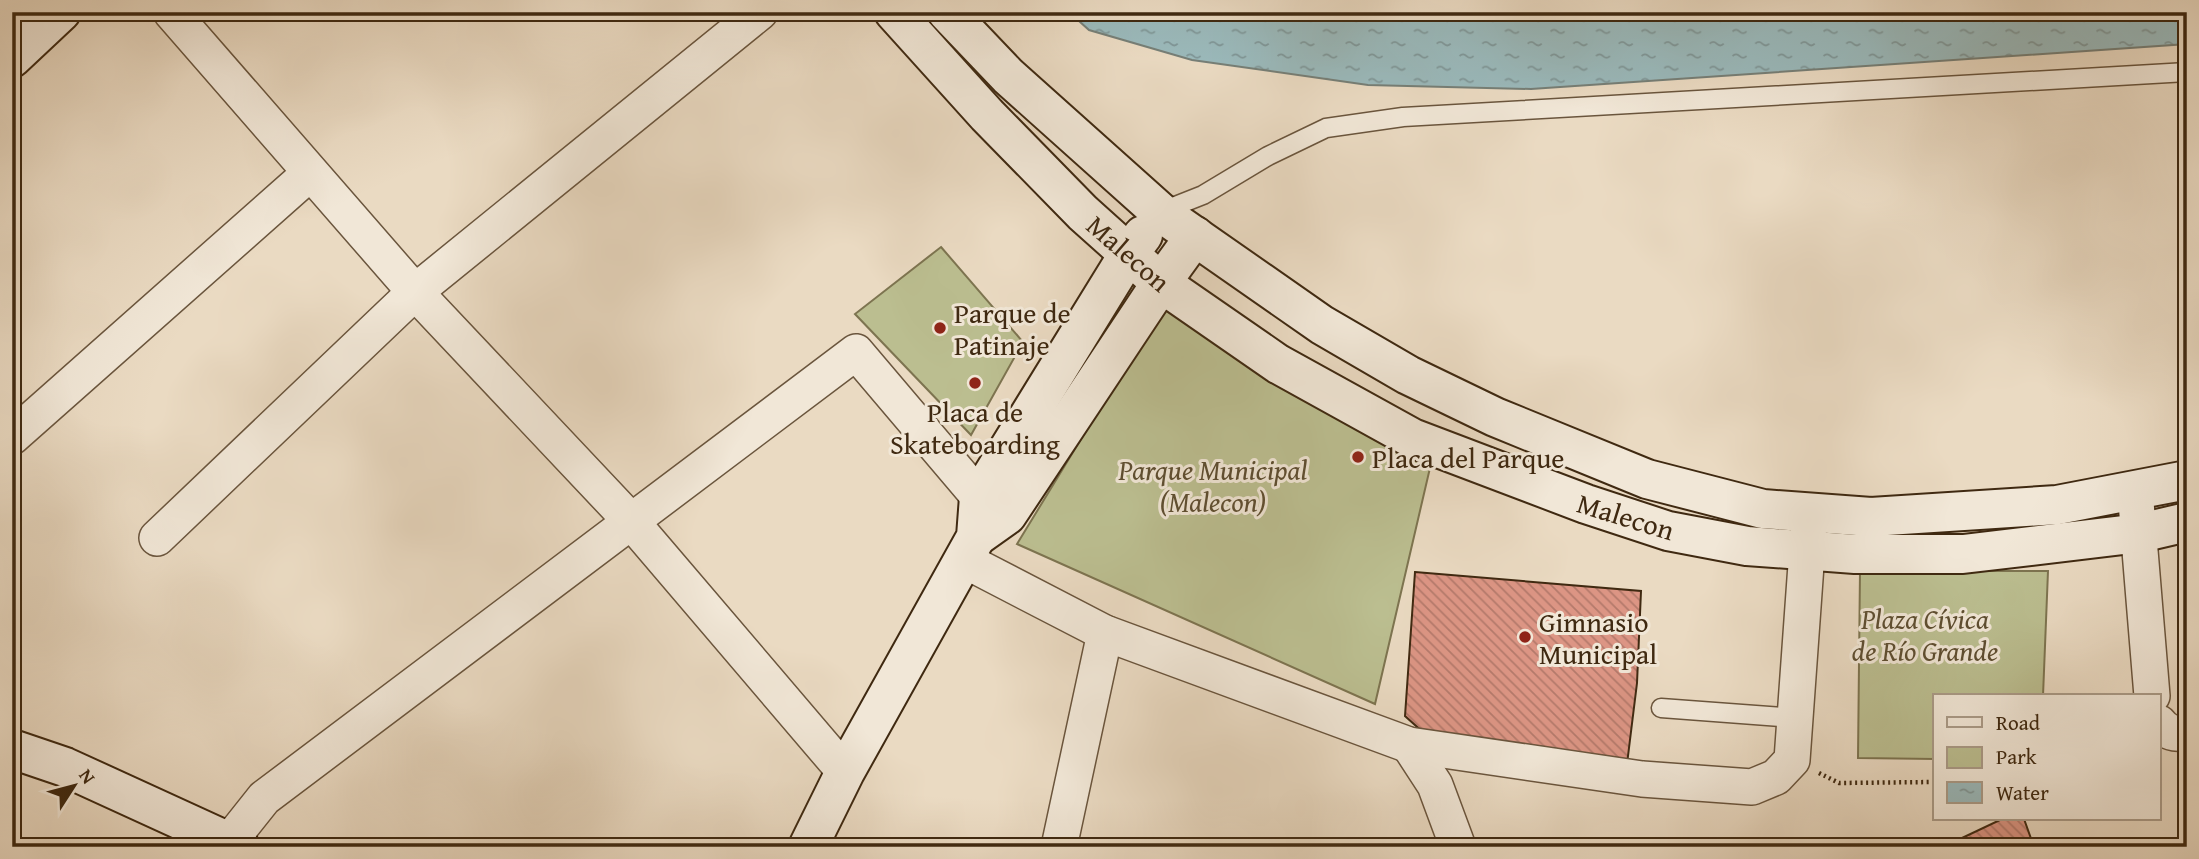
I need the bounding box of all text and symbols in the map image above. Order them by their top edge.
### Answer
street label: Malecon [1078,205,1180,301]
place label: Parque de Patinaje [954,292,1071,365]
marker: Parque de Patinaje [932,320,948,336]
marker: Placa de Skateboarding [967,375,983,391]
place label: Placa de Skateboarding [890,391,1060,464]
place label: Placa del Parque [1372,437,1565,478]
park label: Parque Municipal (Malecon) [1118,449,1307,522]
marker: Placa del Parque [1350,449,1366,465]
street label: Malecon [1572,482,1680,550]
park label: Plaza Cívica de Río Grande [1852,598,1998,671]
place label: Gimnasio Municipal [1539,601,1657,674]
marker: Gimnasio Municipal [1517,629,1533,645]
legend [1933,694,2160,820]
text: Road [1996,707,2041,738]
text: Park [1996,741,2037,772]
north arrow [38,750,108,820]
text: N [73,763,103,790]
text: Water [1996,777,2049,808]

